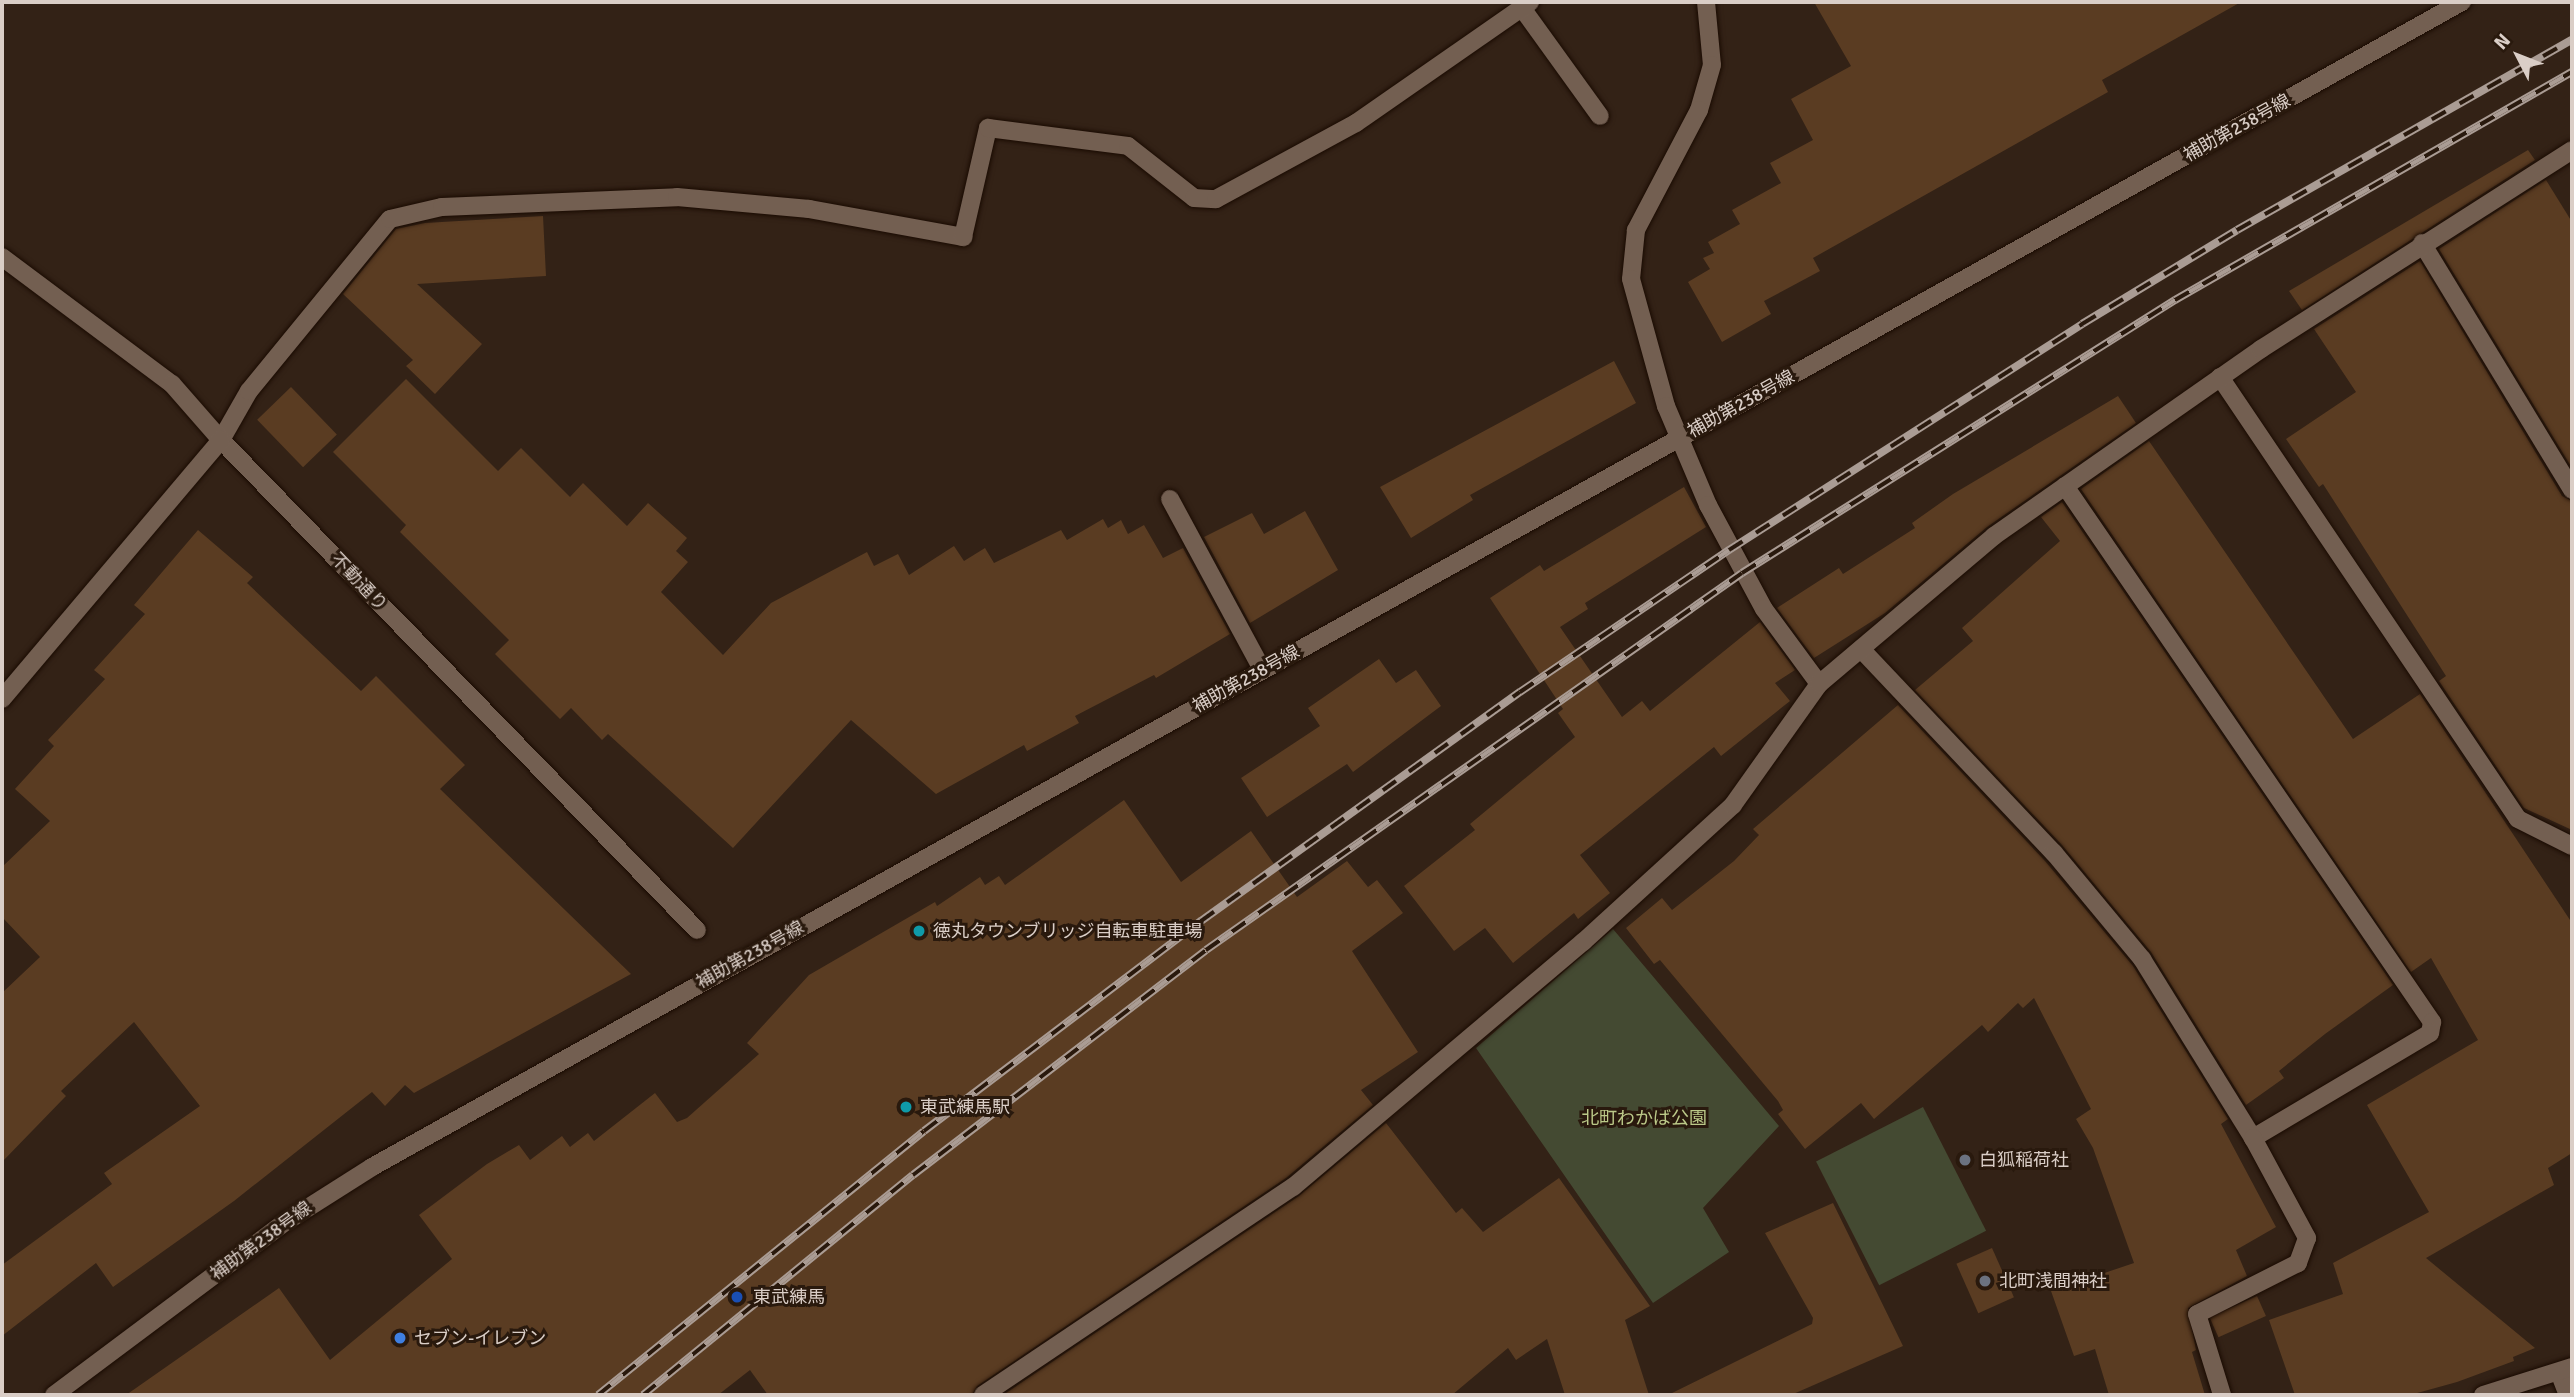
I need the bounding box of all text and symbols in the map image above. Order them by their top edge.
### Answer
north arrow [2483,21,2553,91]
text: N [2489,29,2516,55]
street label: 補助第238号線 [2180,90,2294,166]
street label: 補助第238号線 [1684,366,1798,442]
street label: 不動通り [326,549,392,615]
street label: 補助第238号線 [1189,641,1303,717]
street label: 補助第238号線 [693,917,807,993]
place label: 徳丸タウンブリッジ自転車駐車場 [933,920,1203,942]
marker: 徳丸タウンブリッジ自転車駐車場 [911,923,927,939]
place label: 東武練馬駅 [920,1096,1010,1118]
marker: 東武練馬駅 [898,1099,914,1115]
park label: 北町わかば公園 [1581,1107,1707,1129]
place label: 白狐稲荷社 [1979,1149,2069,1171]
marker: 白狐稲荷社 [1957,1152,1973,1168]
street label: 補助第238号線 [206,1197,316,1285]
place label: 北町浅間神社 [1999,1270,2107,1292]
marker: 北町浅間神社 [1977,1273,1993,1289]
place label: 東武練馬 [753,1286,825,1308]
marker: 東武練馬 [727,1287,747,1307]
place label: セブン-イレブン [414,1327,546,1349]
marker: セブン-イレブン [392,1330,408,1346]

